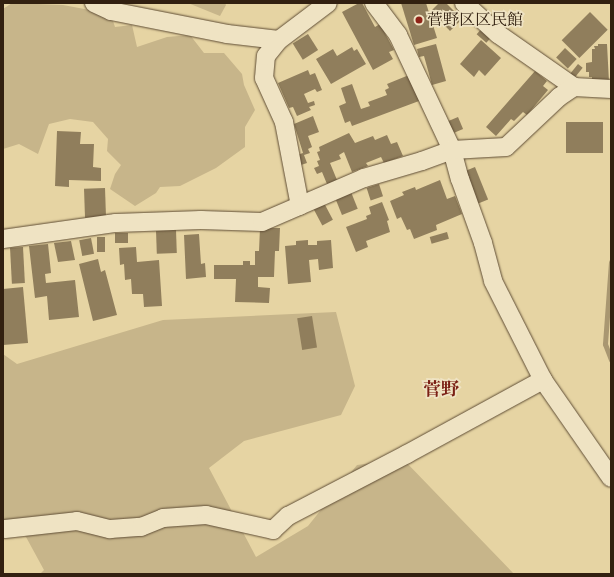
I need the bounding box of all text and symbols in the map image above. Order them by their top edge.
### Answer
place label: 菅野区区民館 [427,10,523,30]
marker: 菅野区区民館 [414,15,424,25]
district label: 菅野 [423,378,459,400]

